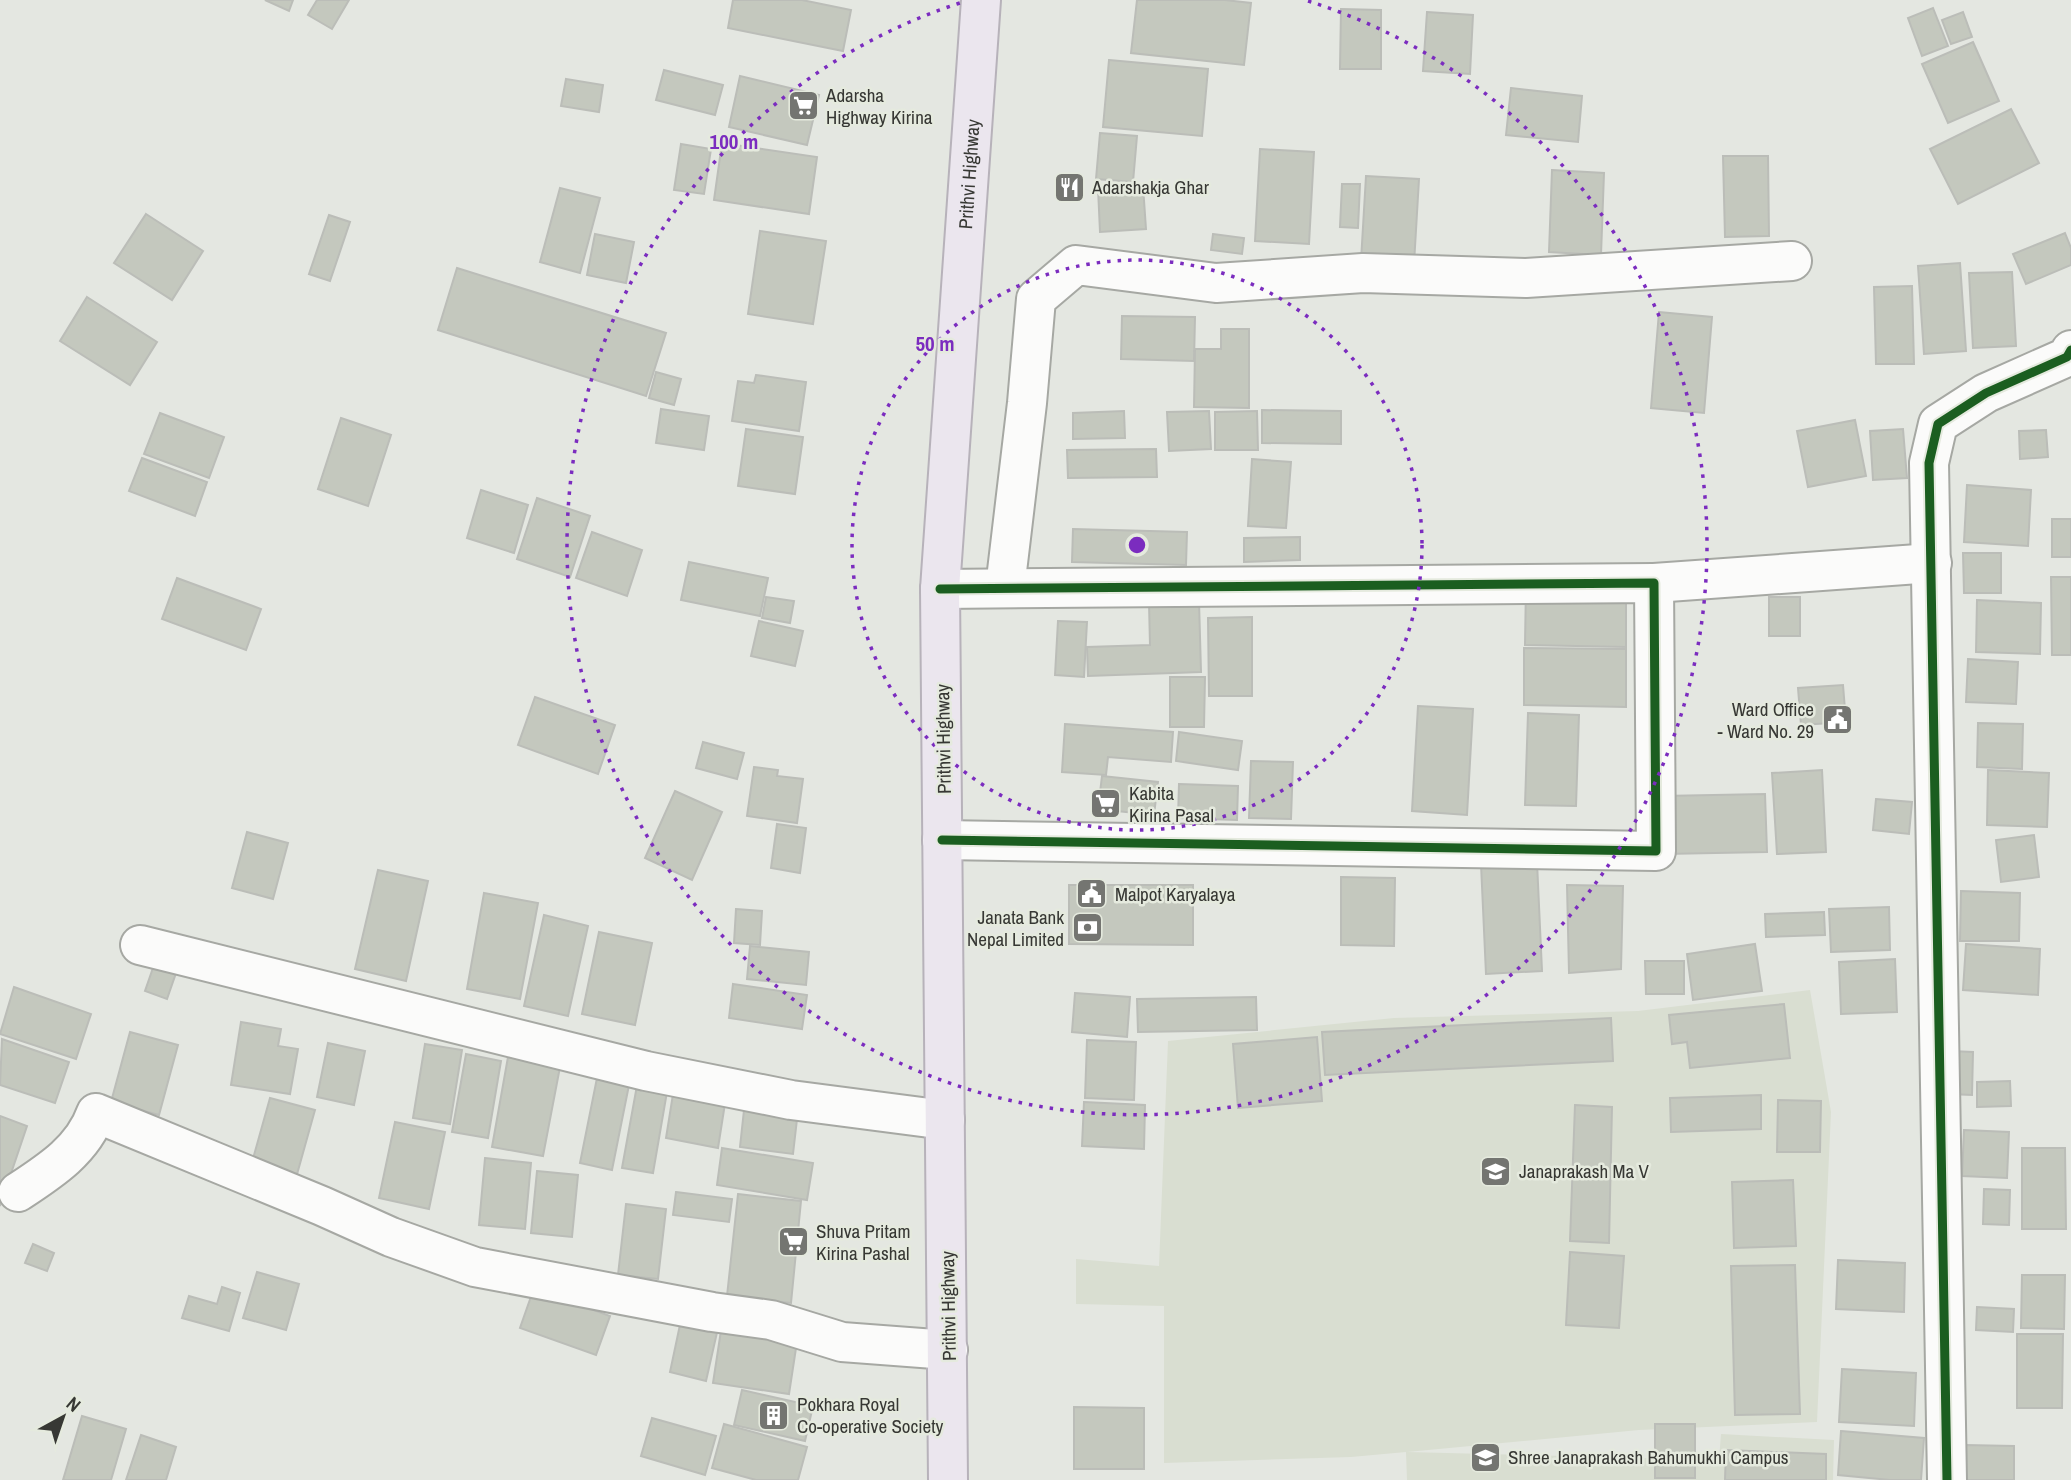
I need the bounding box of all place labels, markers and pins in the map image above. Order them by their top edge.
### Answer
place label: Adarsha Highway Kirina [825,82,933,130]
supermarket icon: Adarsha Highway Kirina [786,89,820,123]
restaurant icon: Adarshakja Ghar [1052,170,1086,204]
place label: Adarshakja Ghar [1091,174,1210,200]
centre of rings [1125,533,1149,557]
place label: Ward Office - Ward No. 29 [1718,696,1814,744]
public building icon: Ward Office - Ward No. 29 [1820,703,1854,737]
place label: Kabita Kirina Pasal [1129,780,1214,828]
supermarket icon: Kabita Kirina Pasal [1089,787,1123,821]
public building icon: Malpot Karyalaya [1075,877,1109,911]
place label: Malpot Karyalaya [1115,881,1236,907]
place label: Janata Bank Nepal Limited [967,904,1064,952]
bank icon: Janata Bank Nepal Limited [1070,911,1104,945]
school or university icon: Janaprakash Ma V [1479,1154,1513,1188]
place label: Janaprakash Ma V [1519,1158,1650,1184]
place label: Shuva Pritam Kirina Pashal [816,1218,910,1266]
supermarket icon: Shuva Pritam Kirina Pashal [776,1225,810,1259]
place label: Pokhara Royal Co-operative Society [797,1391,944,1439]
building icon: Pokhara Royal Co-operative Society [757,1398,791,1432]
school or university icon: Shree Janaprakash Bahumukhi Campus [1468,1440,1502,1474]
place label: Shree Janaprakash Bahumukhi Campus [1508,1444,1789,1470]

